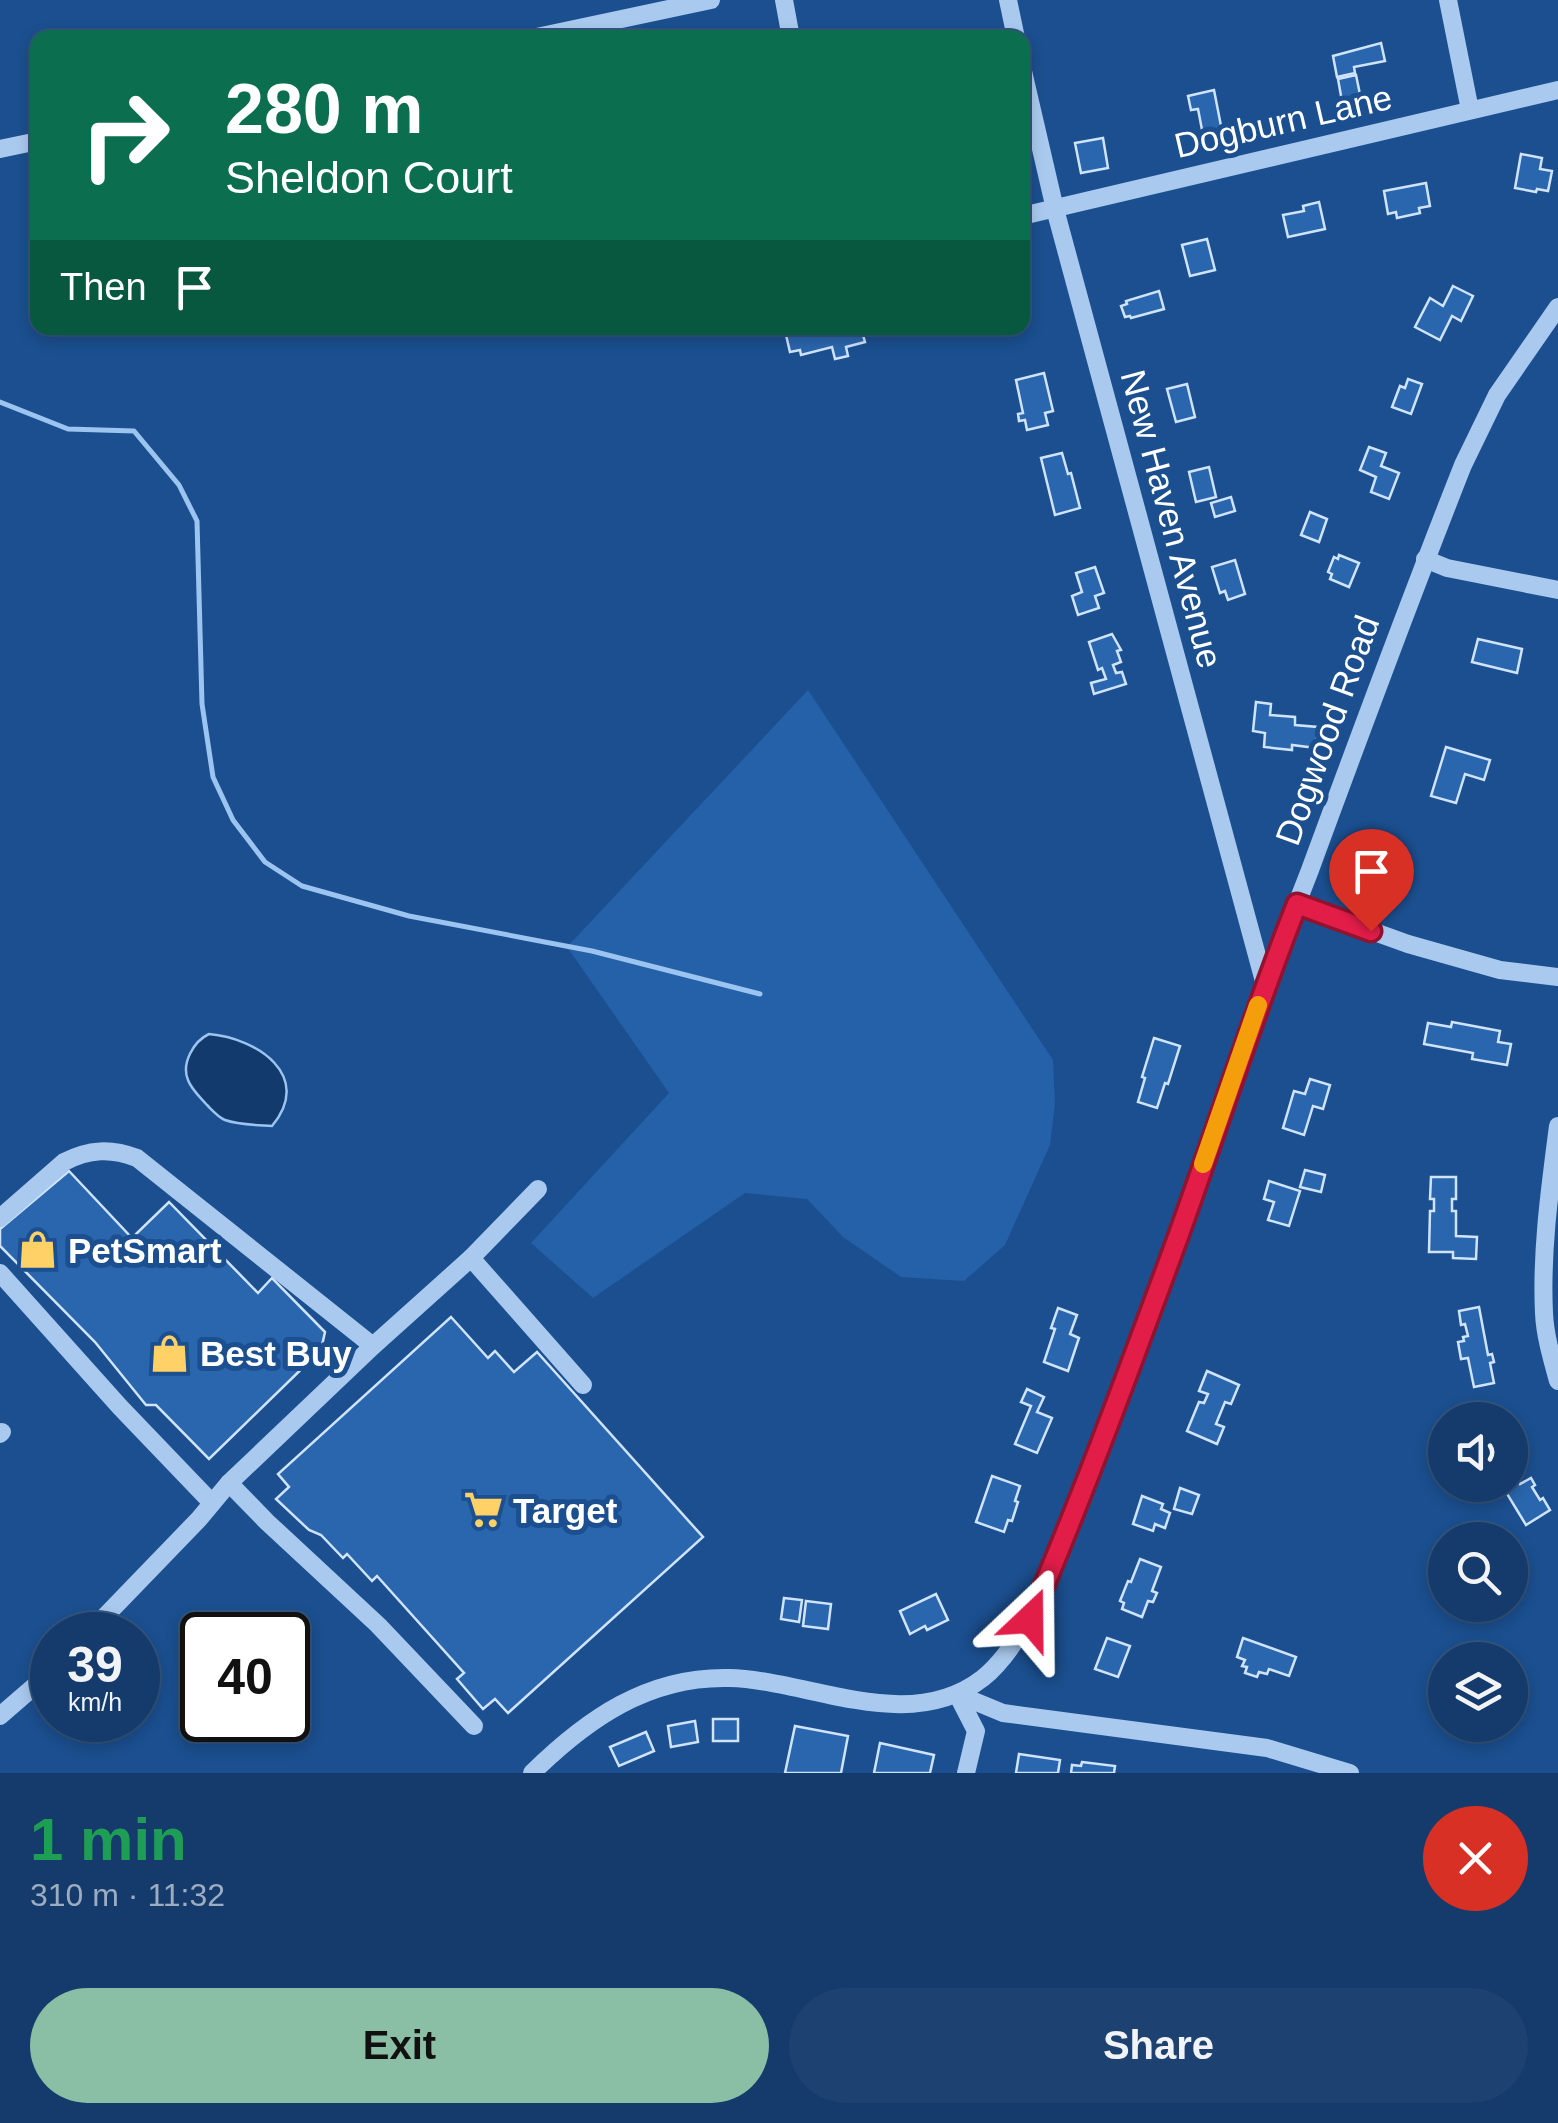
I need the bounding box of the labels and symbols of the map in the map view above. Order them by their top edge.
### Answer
street label: Dogburn Lane [1171,77,1395,165]
street label: New Haven Avenue [1113,366,1231,672]
street label: Dogwood Road [1267,610,1387,850]
pin [1329,829,1414,932]
shop icon: PetSmart [17,1229,59,1271]
place label: PetSmart [68,1231,222,1270]
shop icon: Best Buy [149,1332,191,1374]
place label: Best Buy [200,1334,352,1373]
supermarket icon: Target [462,1489,504,1531]
place label: Target [513,1491,618,1530]
position arrow [978,1567,1082,1671]
speed limit sign: 40 [180,1612,310,1742]

